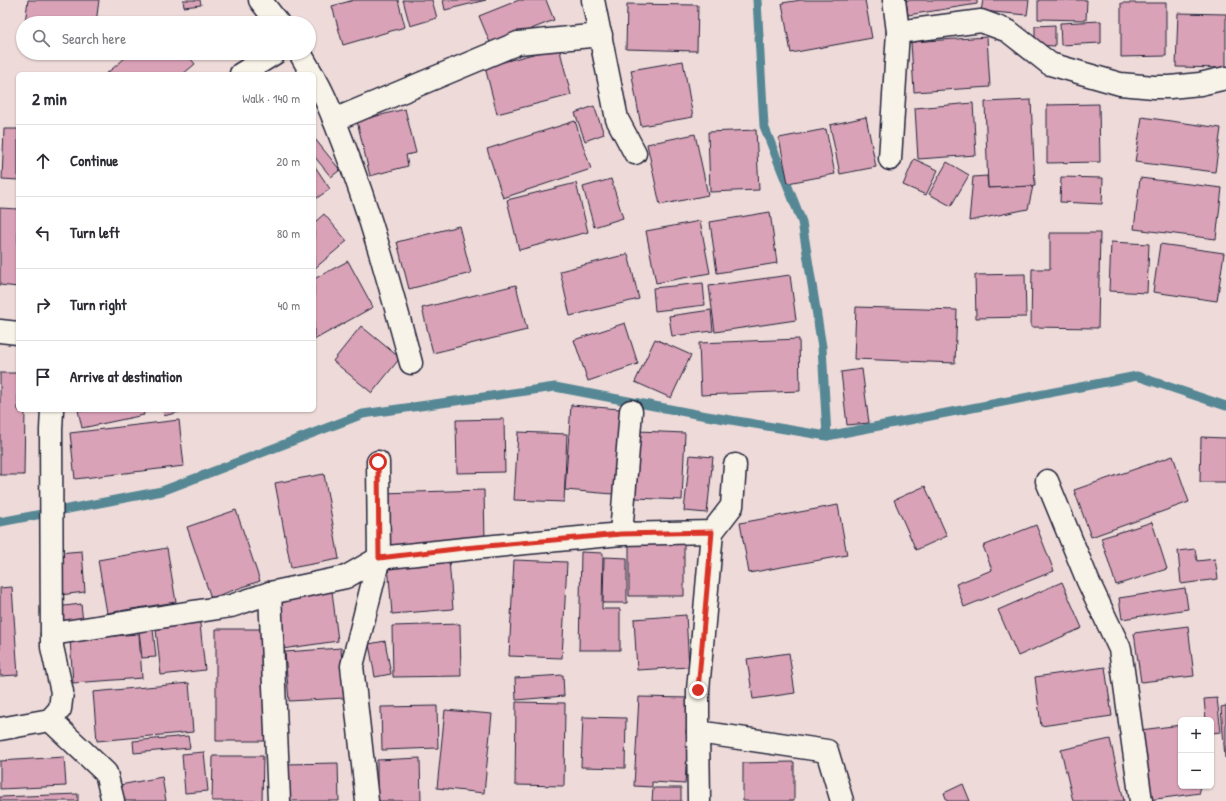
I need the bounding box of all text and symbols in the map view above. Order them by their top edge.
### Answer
search box [16,16,316,60]
icon: search [30,27,52,49]
text: Search here [62,28,126,49]
text: 2 min [32,87,67,110]
text: Walk · 140 m [242,89,300,107]
icon: ahead [32,150,54,172]
text: Continue [70,150,118,171]
text: 20 m [276,152,300,170]
icon: left [32,222,54,244]
text: Turn left [70,222,120,243]
text: 80 m [277,224,300,242]
icon: right [32,294,54,316]
text: Turn right [70,294,126,315]
text: 40 m [277,296,300,314]
icon: arrive [32,366,54,388]
text: Arrive at destination [70,366,182,387]
route start [369,453,387,471]
route end [689,681,707,699]
map controls [1178,717,1214,789]
button: + [1178,717,1214,753]
button: − [1178,753,1214,789]

